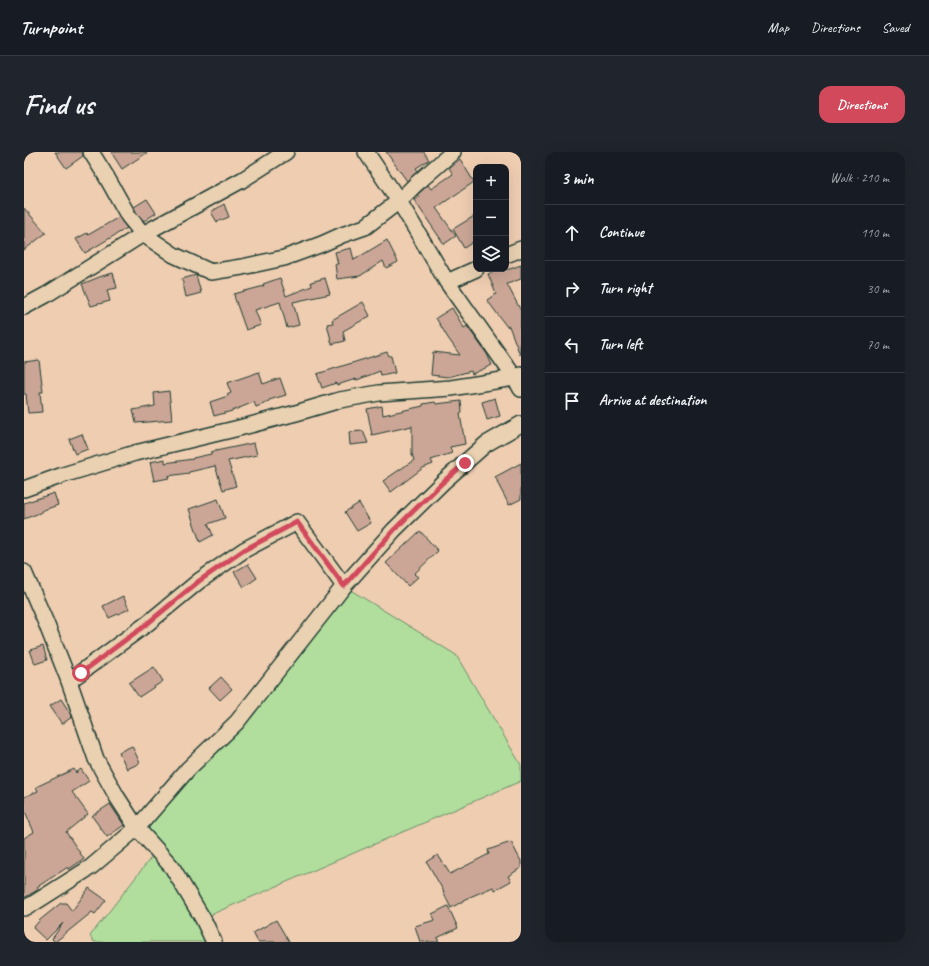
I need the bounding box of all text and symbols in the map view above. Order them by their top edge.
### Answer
text: Turnpoint [20,16,82,40]
text: Map [768,19,789,36]
text: Directions [811,19,860,36]
text: Saved [882,19,909,36]
button: Directions [819,86,905,123]
text: Find us [24,87,94,122]
map controls [473,164,509,272]
button: + [473,164,509,200]
text: 3 min [561,168,594,189]
text: Walk · 210 m [830,170,889,186]
button: − [473,200,509,236]
icon: ahead [561,222,583,244]
text: Continue [599,223,644,242]
text: 110 m [861,225,889,241]
button: layers [473,236,509,272]
icon: right [561,278,583,300]
text: Turn right [599,279,652,298]
text: 30 m [867,281,889,297]
icon: left [561,334,583,356]
text: Turn left [599,335,642,354]
text: 70 m [867,337,889,353]
icon: arrive [561,390,583,412]
text: Arrive at destination [599,391,706,410]
route end [456,454,474,472]
route start [72,664,90,682]

